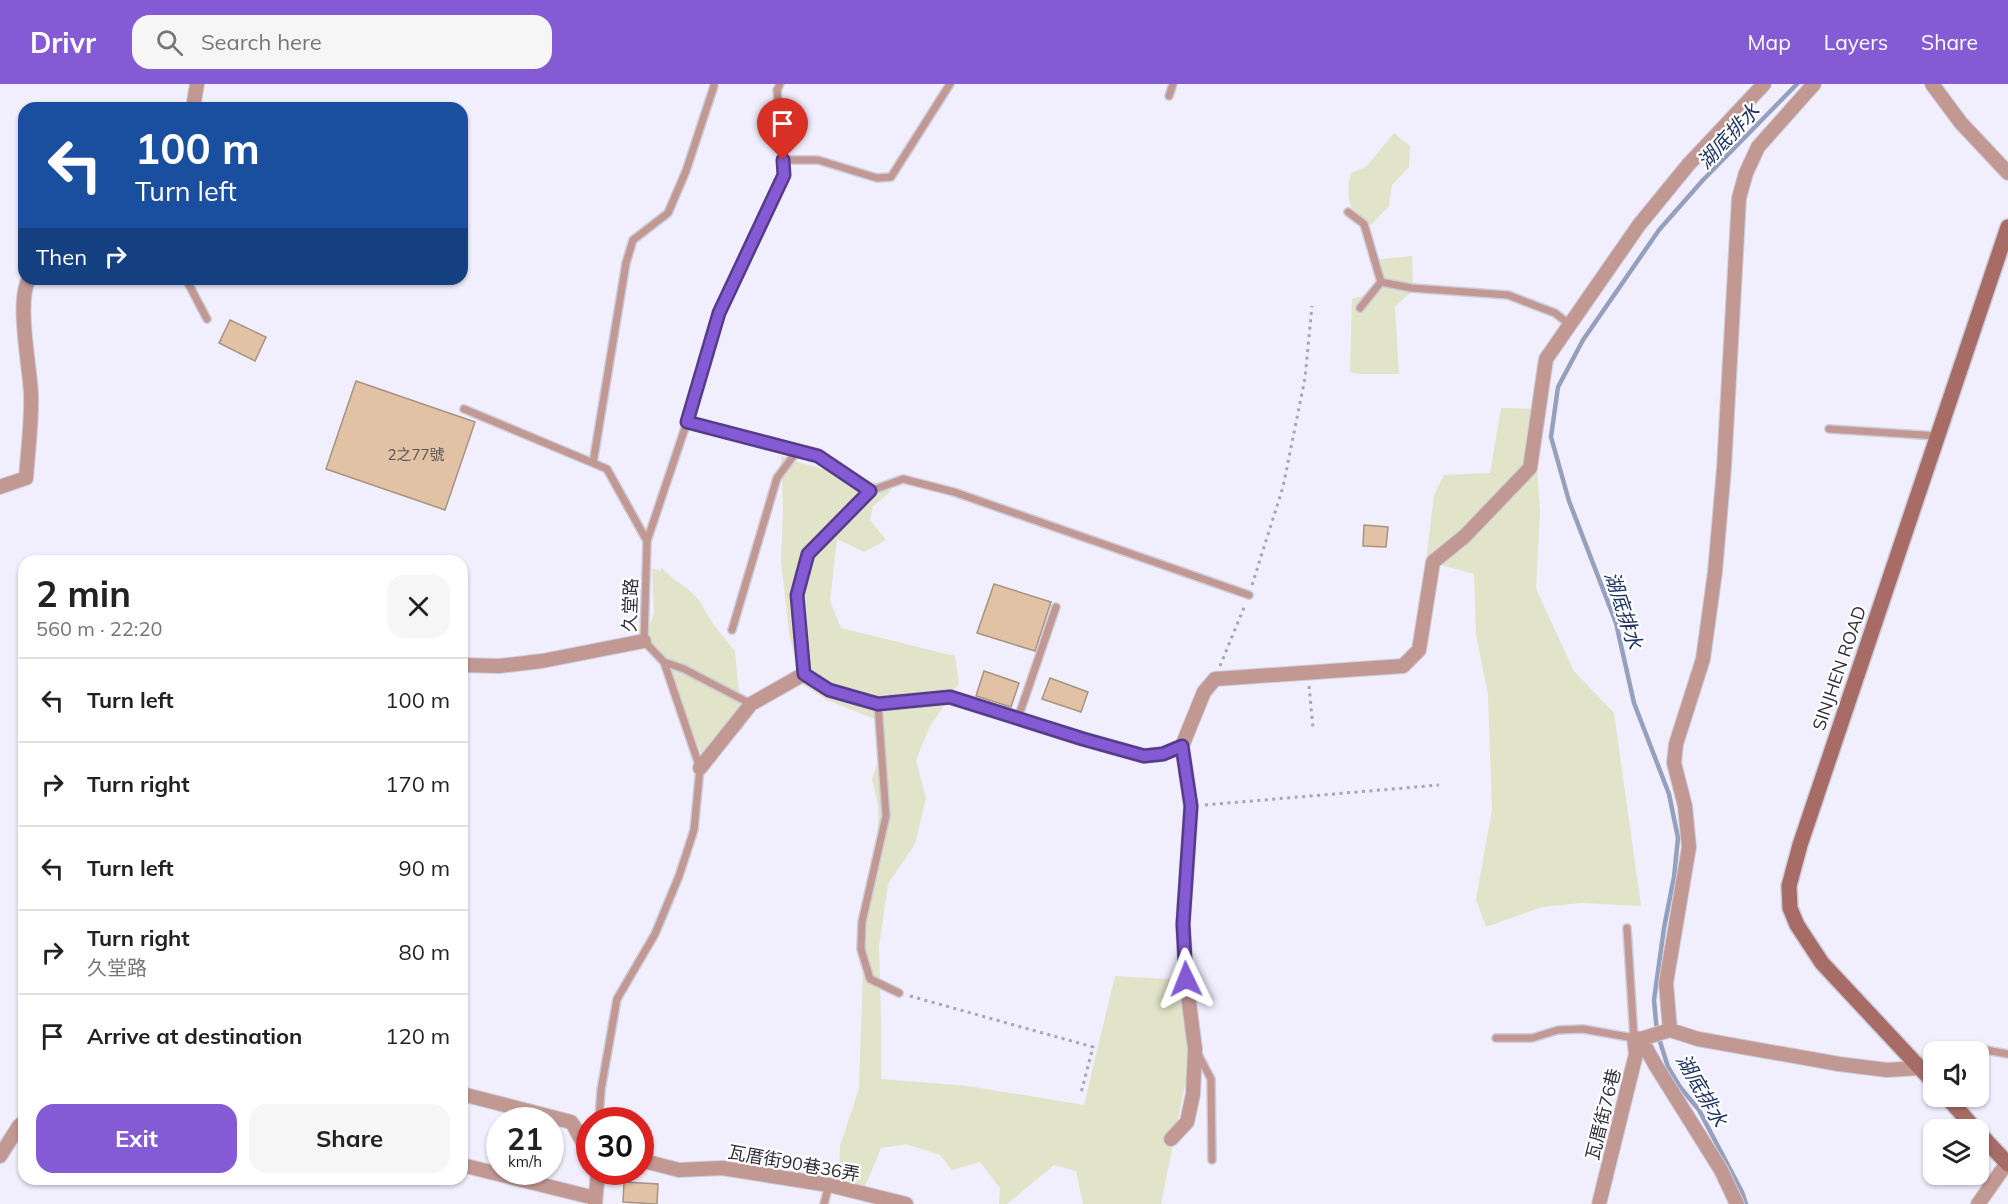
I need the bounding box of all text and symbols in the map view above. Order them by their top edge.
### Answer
search box [132,15,552,69]
text: Drivr [30,25,96,60]
icon: search [153,26,186,59]
text: Search here [201,28,322,56]
text: Map [1748,29,1791,55]
text: Layers [1824,29,1888,55]
text: Share [1921,29,1978,55]
water label: 湖底排水 [1692,97,1765,174]
pin [757,98,808,160]
icon: arrive [766,107,799,140]
text: 100 m [135,122,260,175]
icon: left [36,126,114,204]
text: Turn left [135,174,237,208]
icon: right [99,240,132,273]
text: Then [36,243,87,271]
house number: 2之77號 [387,445,445,464]
water label: 湖底排水 [1600,568,1649,653]
text: 2 min [36,571,131,616]
button: close [387,575,450,638]
street label: 久堂路 [618,578,642,632]
street label: SINJHEN ROAD [1807,603,1871,733]
text: 560 m · 22:20 [36,616,162,641]
icon: left [36,684,69,717]
text: Turn left [87,686,174,714]
text: 100 m [385,686,450,714]
icon: right [36,768,69,801]
text: Turn right [87,770,190,798]
text: 170 m [385,770,450,798]
icon: left [36,852,69,885]
text: Turn left [87,854,174,882]
text: 90 m [399,854,450,882]
text: Turn right [87,924,190,952]
icon: right [36,936,69,969]
text: 80 m [399,938,450,966]
position arrow [1154,947,1218,1011]
text: 久堂路 [87,955,147,980]
icon: arrive [36,1020,69,1053]
text: Arrive at destination [87,1022,302,1050]
text: 120 m [385,1022,450,1050]
map controls [1923,1041,1989,1185]
button: sound [1923,1041,1989,1107]
water label: 湖底排水 [1671,1049,1733,1132]
street label: 瓦厝街76巷 [1581,1066,1625,1162]
button: Exit [36,1104,237,1173]
button: Share [249,1104,450,1173]
speed limit sign: 30 [576,1107,654,1185]
button: layers [1923,1119,1989,1185]
text: 21 [507,1120,543,1158]
street label: 瓦厝街90巷36弄 [726,1140,862,1186]
text: km/h [508,1152,542,1171]

